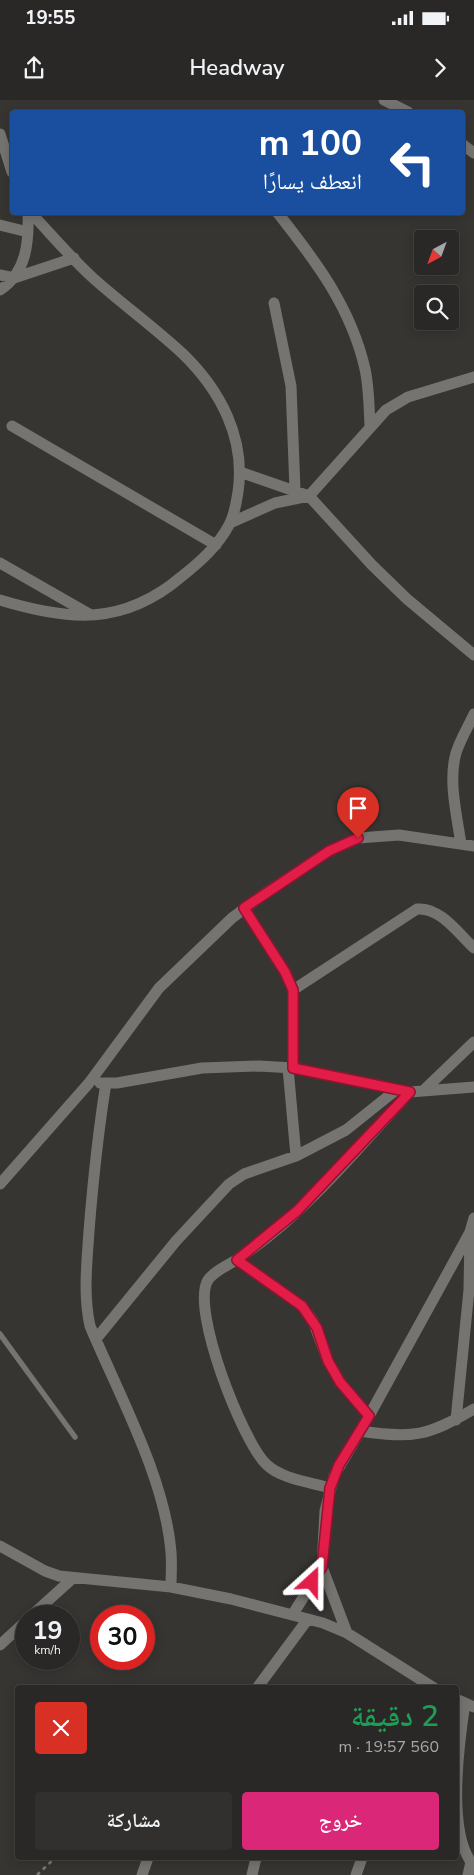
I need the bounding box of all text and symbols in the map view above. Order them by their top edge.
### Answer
text: 19:55 [25,5,75,31]
text: Headway [189,53,285,83]
icon: share [20,54,48,82]
icon: forward [426,54,454,82]
text: 100 m [259,120,362,167]
icon: left [380,130,445,195]
text: انعطف يسارًا [263,167,362,197]
north arrow [414,230,459,275]
map controls [414,230,459,330]
button: search [414,285,459,330]
pin [337,787,379,838]
icon: arrive [344,794,372,822]
position arrow [285,1555,337,1607]
speed limit sign: 30 [90,1605,155,1670]
text: 19 [32,1614,63,1648]
text: km/h [34,1642,61,1658]
text: 2 دقيقة [351,1696,439,1737]
button: close [35,1702,87,1754]
text: 560 m · 19:57 [338,1736,439,1758]
button: مشاركة [35,1792,232,1850]
button: خروج [242,1792,439,1850]

